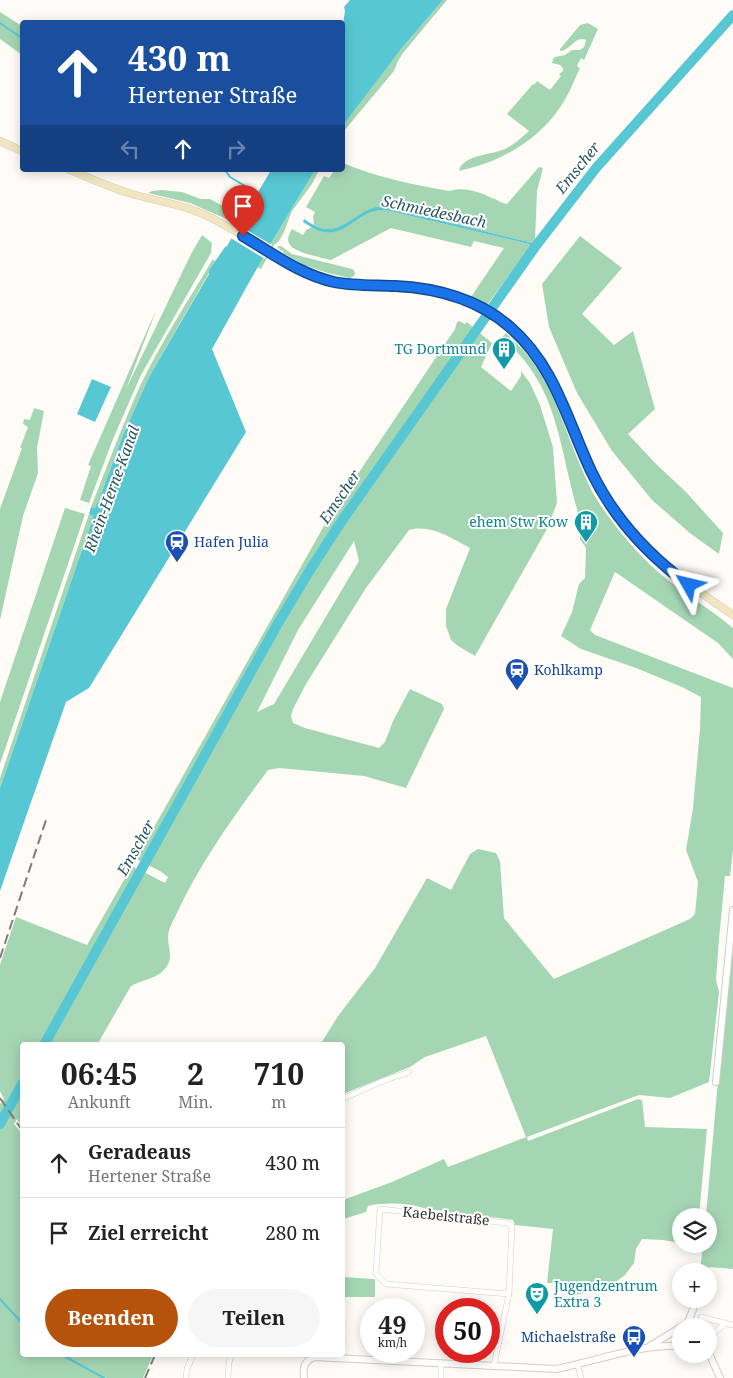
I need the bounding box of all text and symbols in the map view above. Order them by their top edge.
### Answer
text: 430 m [128,34,231,81]
icon: ahead [45,40,110,105]
text: Hertener Straße [128,79,297,109]
icon: left [116,135,144,163]
icon: ahead [169,135,197,163]
icon: right [222,135,250,163]
water label: Emscher [550,137,605,198]
pin [222,185,264,236]
water label: Schmiedesbach [380,190,488,232]
icon: arrive [229,192,257,220]
building icon: TG Dortmund [491,336,517,370]
place label: TG Dortmund [395,339,486,358]
water label: Rhein-Herne-Kanal [79,422,143,556]
water label: Emscher [313,465,365,528]
building icon: ehem Stw Kow [573,509,599,543]
place label: ehem Stw Kow [469,512,569,531]
station icon: Hafen Julia [164,529,190,563]
place label: Hafen Julia [194,532,269,551]
position arrow [662,558,714,610]
station icon: Kohlkamp [504,657,530,691]
place label: Kohlkamp [534,660,603,679]
water label: Emscher [111,815,159,880]
text: 06:45 [61,1053,138,1094]
text: 2 [187,1053,204,1094]
text: 710 [253,1053,304,1094]
text: Ankunft [68,1091,131,1113]
text: Min. [178,1091,213,1113]
text: m [271,1091,286,1113]
text: Geradeaus [88,1139,191,1165]
icon: ahead [45,1149,73,1177]
text: 430 m [265,1150,320,1176]
text: Hertener Straße [88,1165,211,1187]
street label: Kaebelstraße [402,1201,491,1230]
map controls [672,1208,717,1363]
button: layers [672,1208,717,1253]
icon: arrive [45,1219,73,1247]
text: Ziel erreicht [88,1220,209,1246]
text: 280 m [265,1220,320,1246]
button: + [672,1263,717,1308]
place label: Jugendzentrum Extra 3 [553,1276,658,1311]
theatre icon: Jugendzentrum Extra 3 [524,1281,550,1315]
button: Beenden [45,1289,178,1347]
button: Teilen [188,1289,320,1347]
speed limit sign: 50 [435,1298,500,1363]
text: 49 [378,1307,407,1341]
button: − [672,1318,717,1363]
bus stop icon: Michaelstraße [621,1324,647,1358]
place label: Michaelstraße [521,1327,616,1346]
text: km/h [378,1334,407,1351]

